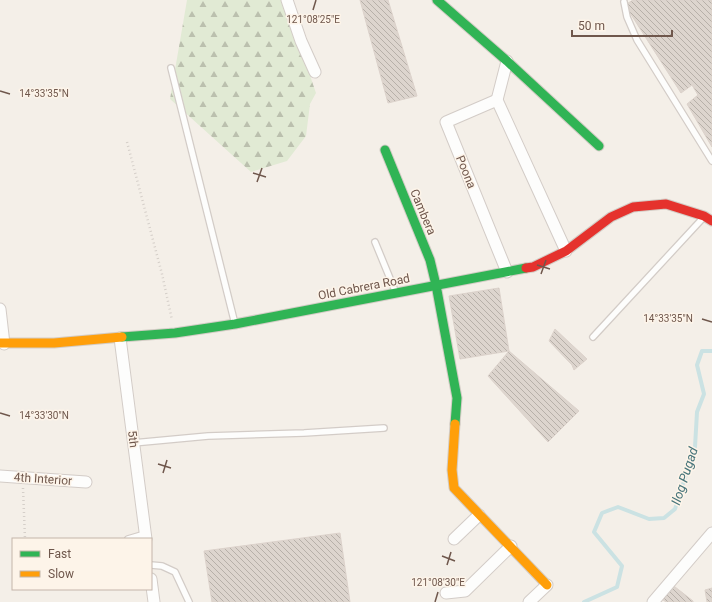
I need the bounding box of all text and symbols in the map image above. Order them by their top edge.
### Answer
scale bar [572,12,672,38]
text: 121°08'25"E [286,14,340,25]
text: 50 m [578,19,605,33]
text: 14°33'35"N [19,88,69,99]
street label: Poona [453,153,479,191]
street label: Cambera [407,187,439,237]
street label: Old Cabrera Road [317,271,411,303]
text: 14°33'35"N [643,313,693,324]
text: 14°33'30"N [19,410,69,421]
street label: 5th [125,430,141,448]
water label: Ilog Pugad [668,444,701,507]
street label: 4th Interior [13,470,73,488]
legend [12,538,152,590]
text: Fast [48,547,71,561]
text: Slow [48,567,74,581]
text: 121°08'30"E [411,577,465,588]

